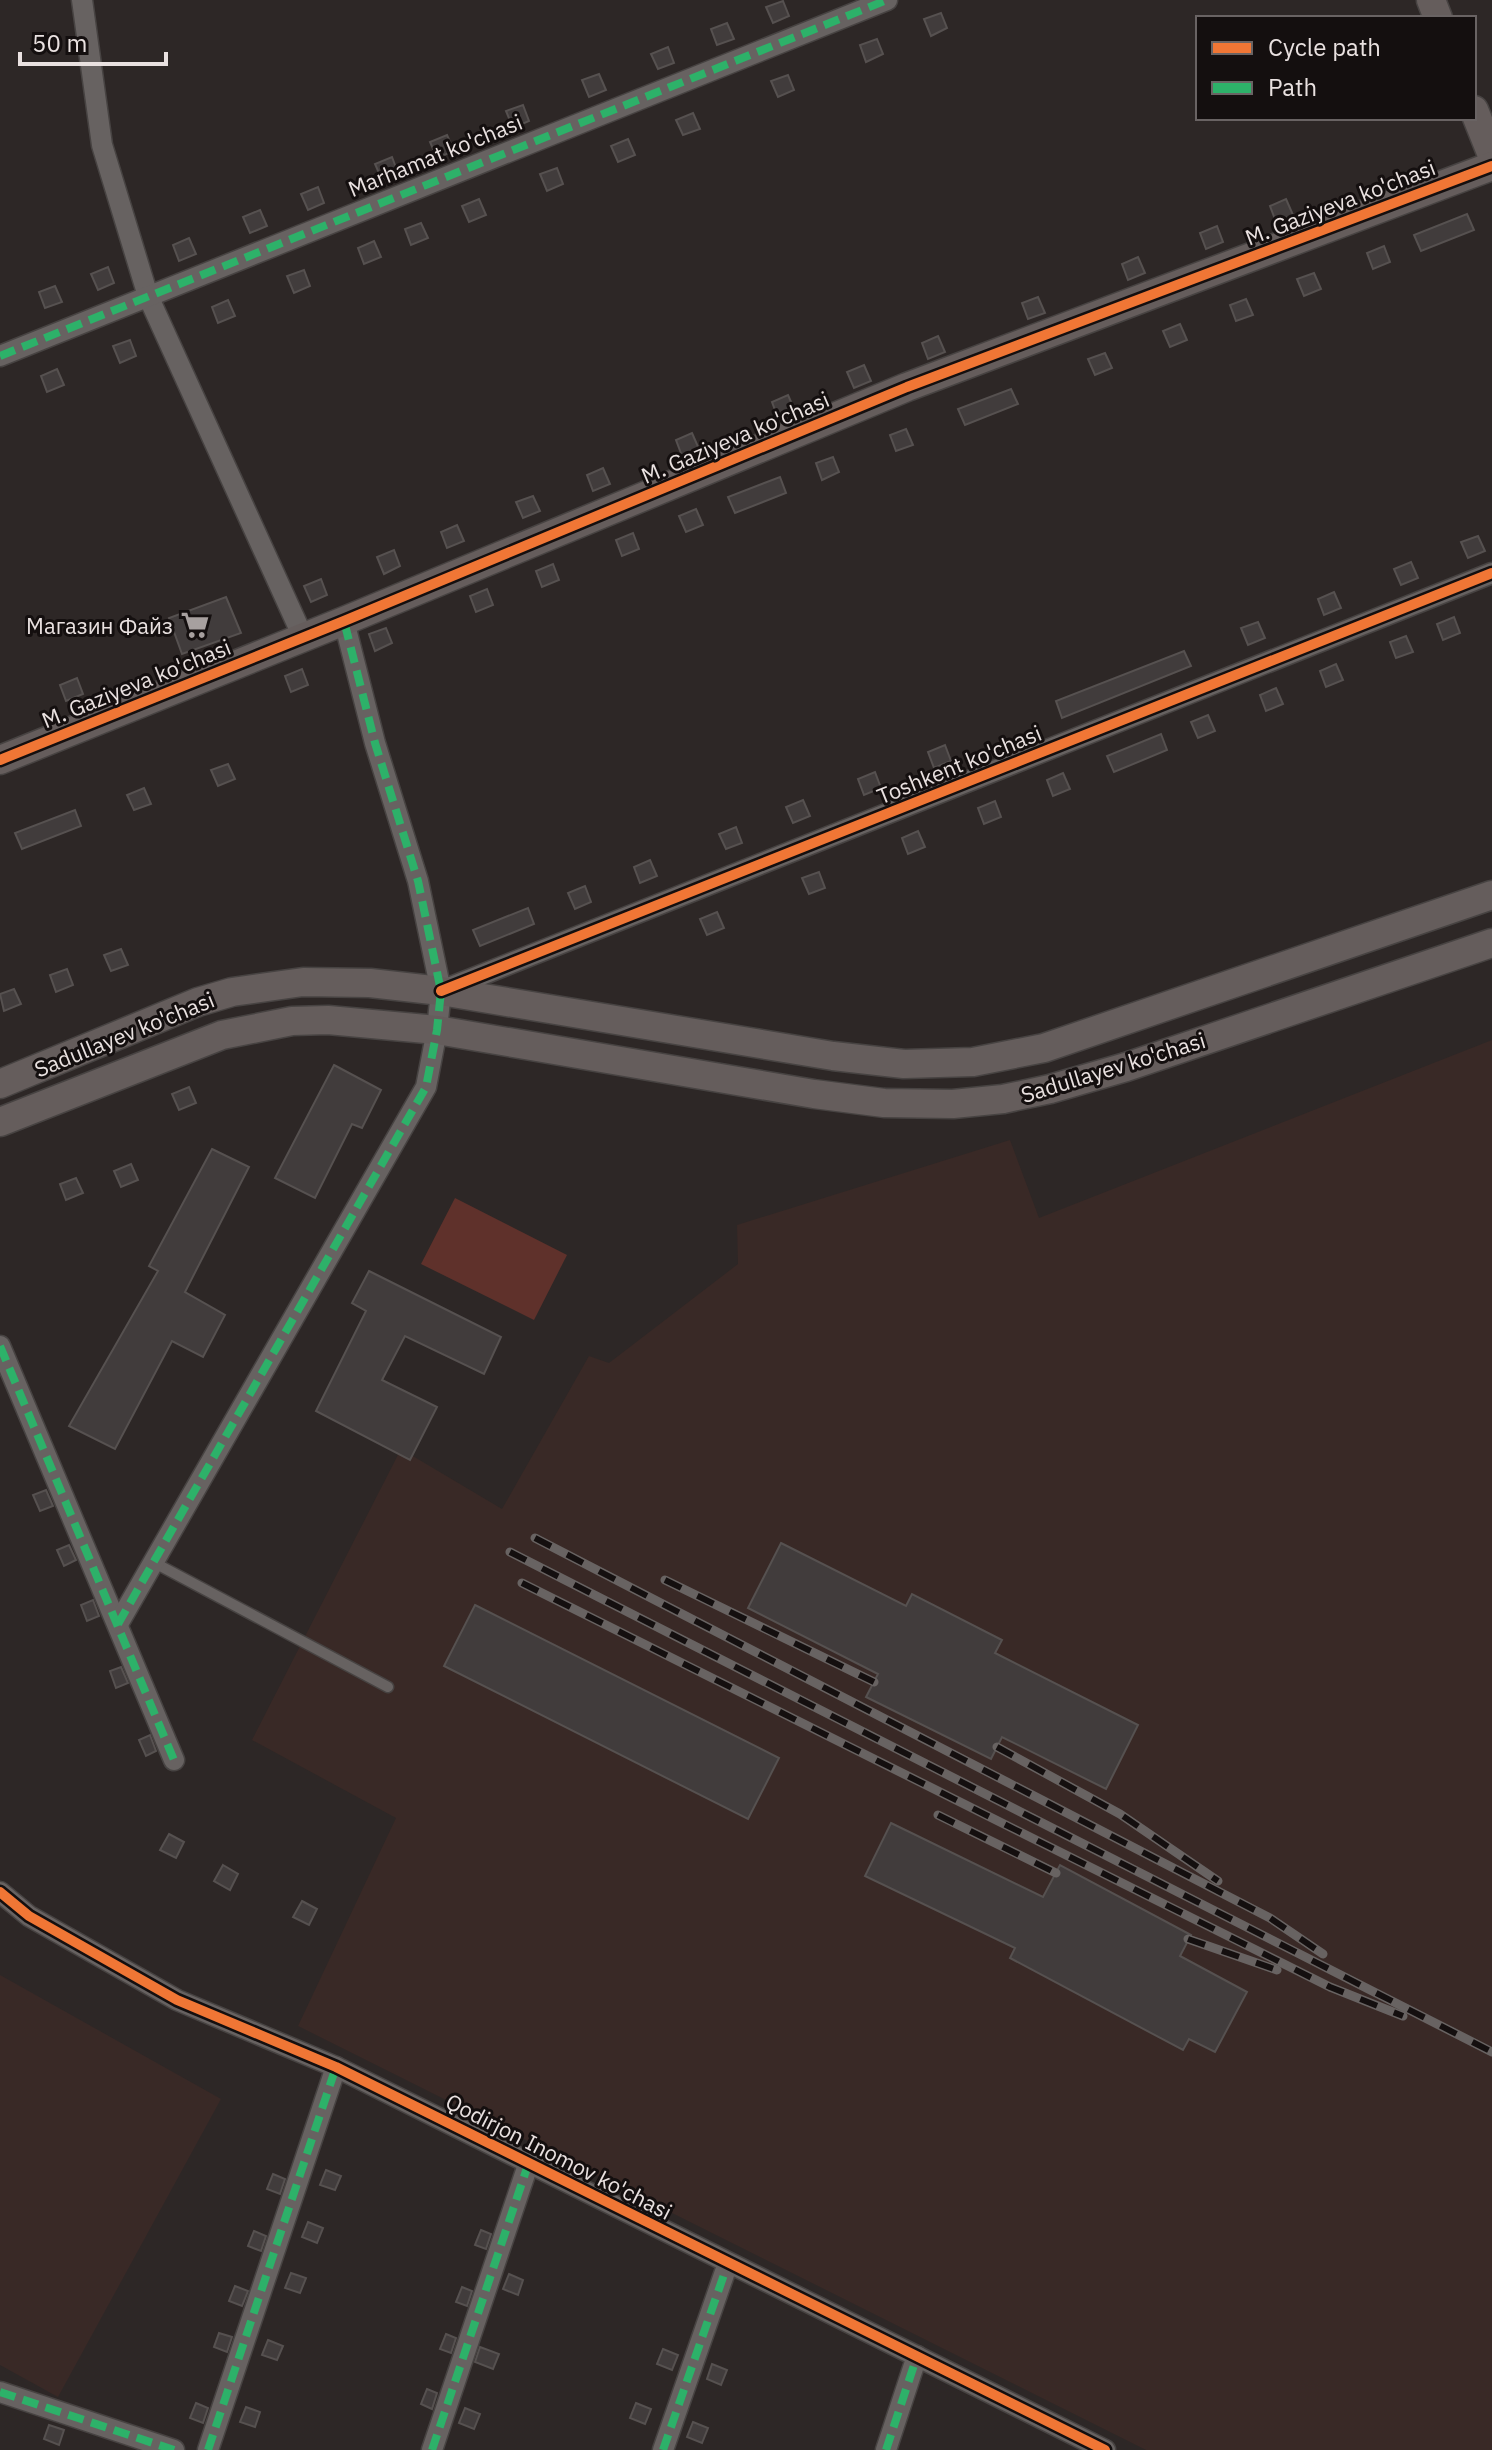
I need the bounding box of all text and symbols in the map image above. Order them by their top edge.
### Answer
scale bar [20,16,166,66]
legend [1196,16,1476,120]
text: 50 m [32,27,87,59]
text: Cycle path [1268,31,1381,63]
text: Path [1268,71,1317,103]
street label: Marhamat ko'chasi [344,107,526,203]
street label: M. Gaziyeva ko'chasi [1241,152,1439,252]
street label: M. Gaziyeva ko'chasi [637,384,833,490]
supermarket icon: Магазин Файз [180,610,210,640]
place label: Магазин Файз [26,611,173,640]
street label: M. Gaziyeva ko'chasi [37,632,235,734]
street label: Toshkent ko'chasi [872,718,1046,810]
street label: Sadullayev ko'chasi [30,985,218,1083]
street label: Sadullayev ko'chasi [1017,1025,1209,1109]
street label: Qodirjon Inomov ko'chasi [441,2086,677,2226]

